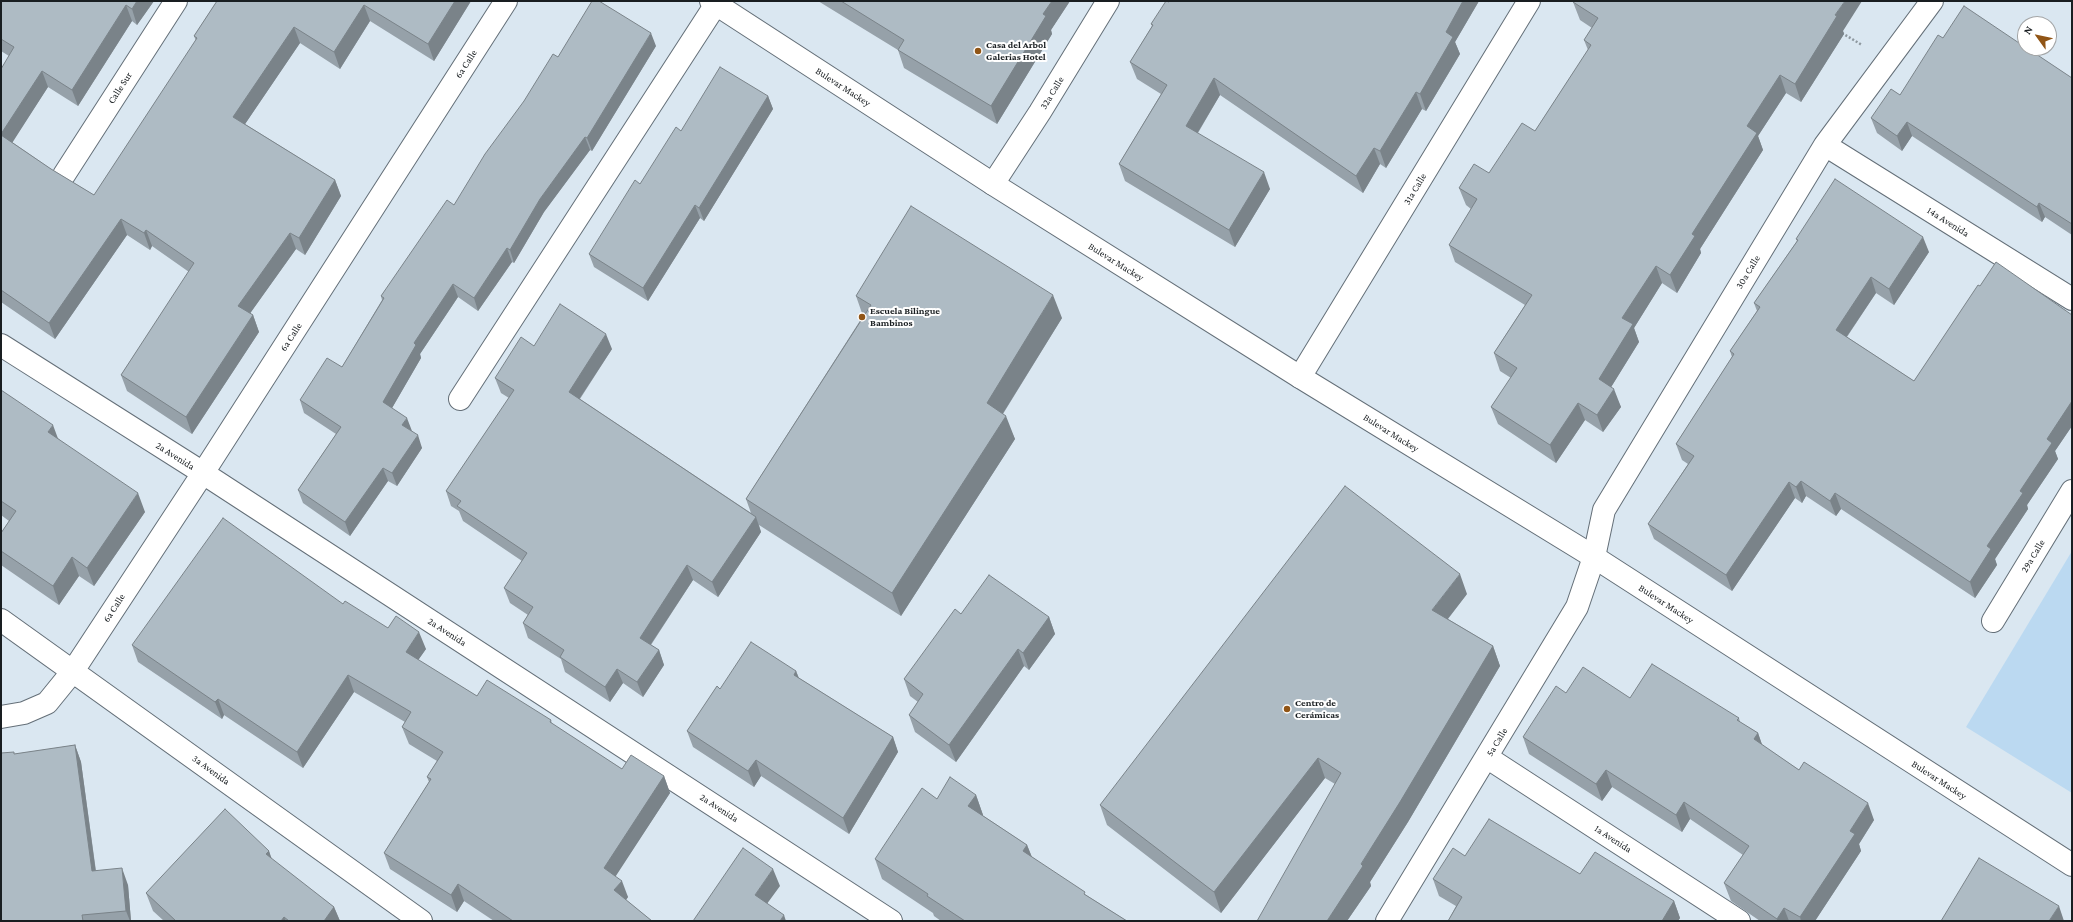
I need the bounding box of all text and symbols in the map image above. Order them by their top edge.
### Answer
north arrow [2017,16,2057,56]
text: N [2021,24,2035,36]
place label: Casa del Arbol Galerias Hotel [986,39,1046,62]
marker: Casa del Arbol Galerias Hotel [973,46,983,56]
street label: 6a Calle [452,47,480,81]
street label: Bulevar Mackey [813,65,873,109]
street label: Calle Sur [105,70,135,106]
street label: 32a Calle [1038,74,1066,112]
street label: 31a Calle [1401,171,1429,207]
street label: 14a Avenida [1925,204,1971,240]
street label: Bulevar Mackey [1086,240,1146,284]
street label: 30a Calle [1733,253,1763,291]
place label: Escuela Bilingue Bambinos [870,305,940,328]
marker: Escuela Bilingue Bambinos [857,312,867,322]
street label: 6a Calle [277,320,305,354]
street label: Bulevar Mackey [1361,411,1421,455]
street label: 2a Avenida [153,439,197,473]
street label: 29a Calle [2018,537,2048,575]
street label: Bulevar Mackey [1636,582,1696,626]
street label: 6a Calle [100,591,128,625]
street label: 2a Avenida [425,615,469,649]
place label: Centro de Cerámicas [1295,697,1339,720]
marker: Centro de Cerámicas [1282,704,1292,714]
street label: 5a Calle [1484,725,1510,759]
street label: 3a Avenida [190,752,232,788]
street label: Bulevar Mackey [1909,758,1969,802]
street label: 2a Avenida [697,791,741,825]
street label: 1a Avenida [1592,823,1634,855]

